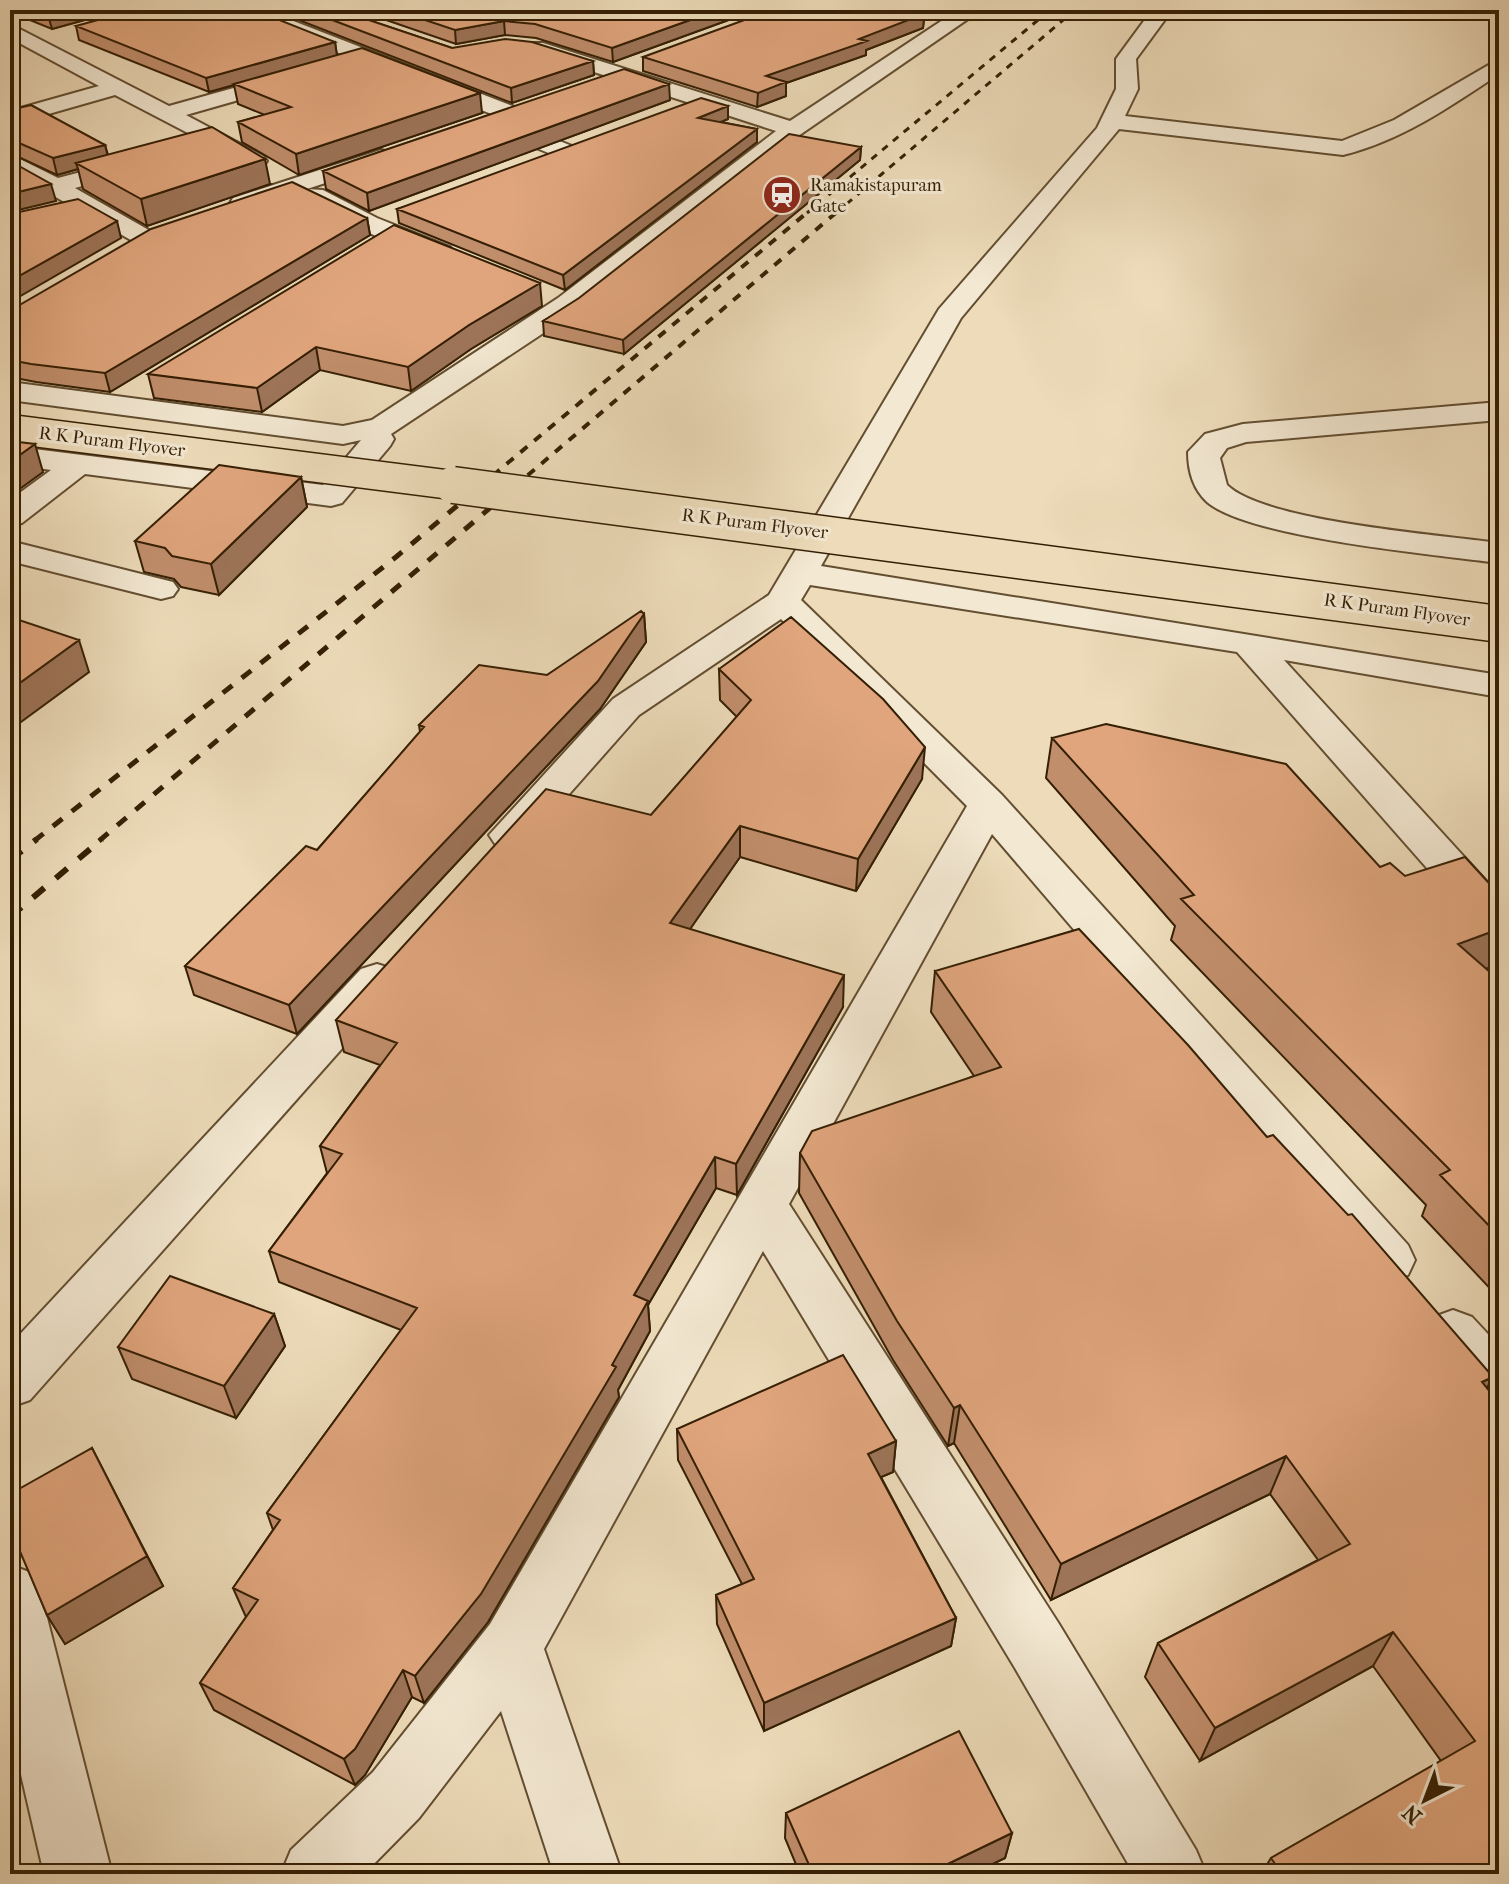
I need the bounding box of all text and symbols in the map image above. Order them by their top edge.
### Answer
station icon: Ramakistapuram Gate [761,174,803,216]
place label: Ramakistapuram Gate [810,175,942,217]
street label: R K Puram Flyover [38,423,187,461]
street label: R K Puram Flyover [681,505,830,543]
street label: R K Puram Flyover [1323,589,1472,631]
north arrow [1385,1760,1465,1840]
text: N [1397,1799,1427,1829]

